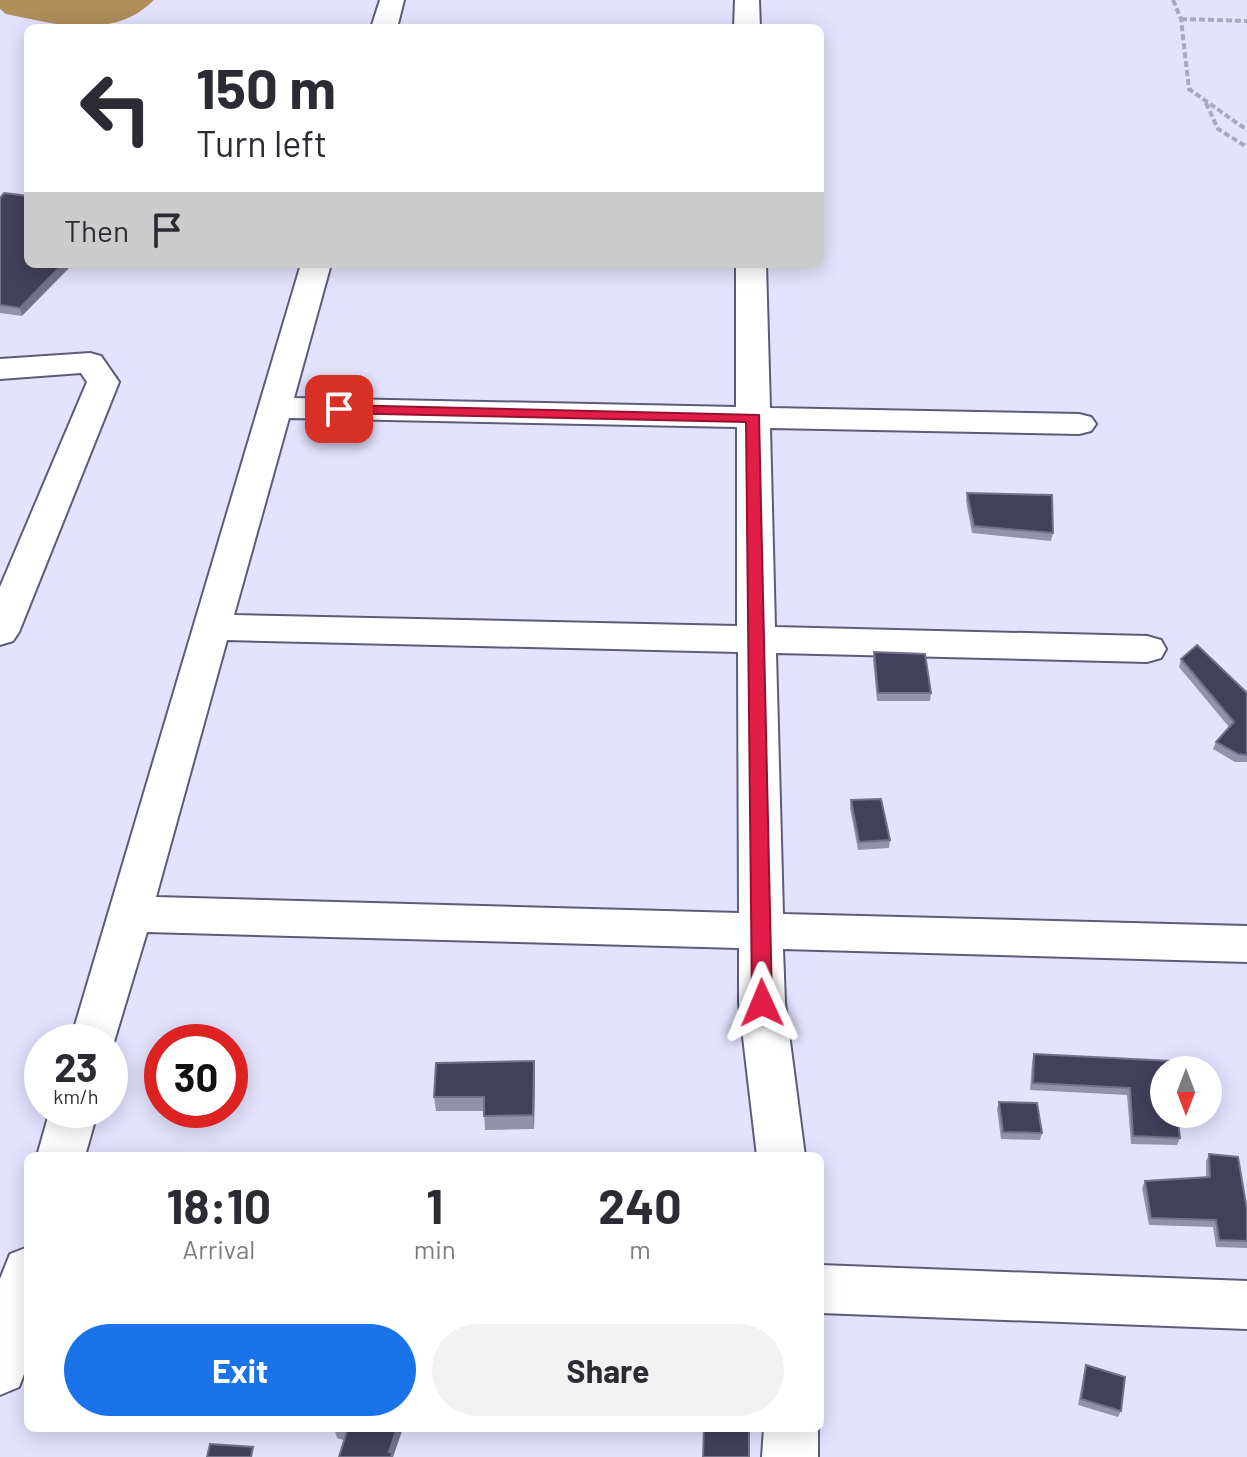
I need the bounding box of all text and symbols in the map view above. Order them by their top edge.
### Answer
text: 150 m [196,53,336,120]
icon: left [64,56,168,160]
text: Turn left [196,121,327,164]
icon: arrive [145,208,189,252]
text: Then [64,212,129,248]
pin [305,375,373,443]
icon: arrive [317,387,361,431]
position arrow [720,961,804,1045]
speed limit sign: 30 [144,1024,248,1128]
text: 23 [54,1042,98,1090]
north arrow [1150,1056,1222,1128]
map controls [1150,1056,1222,1128]
text: km/h [53,1084,99,1108]
text: 18:10 [166,1176,271,1234]
text: 1 [426,1176,443,1234]
text: 240 [598,1176,682,1234]
text: Arrival [183,1233,255,1264]
text: min [414,1233,456,1264]
text: m [629,1233,651,1264]
button: Exit [64,1324,416,1416]
button: Share [432,1324,784,1416]

